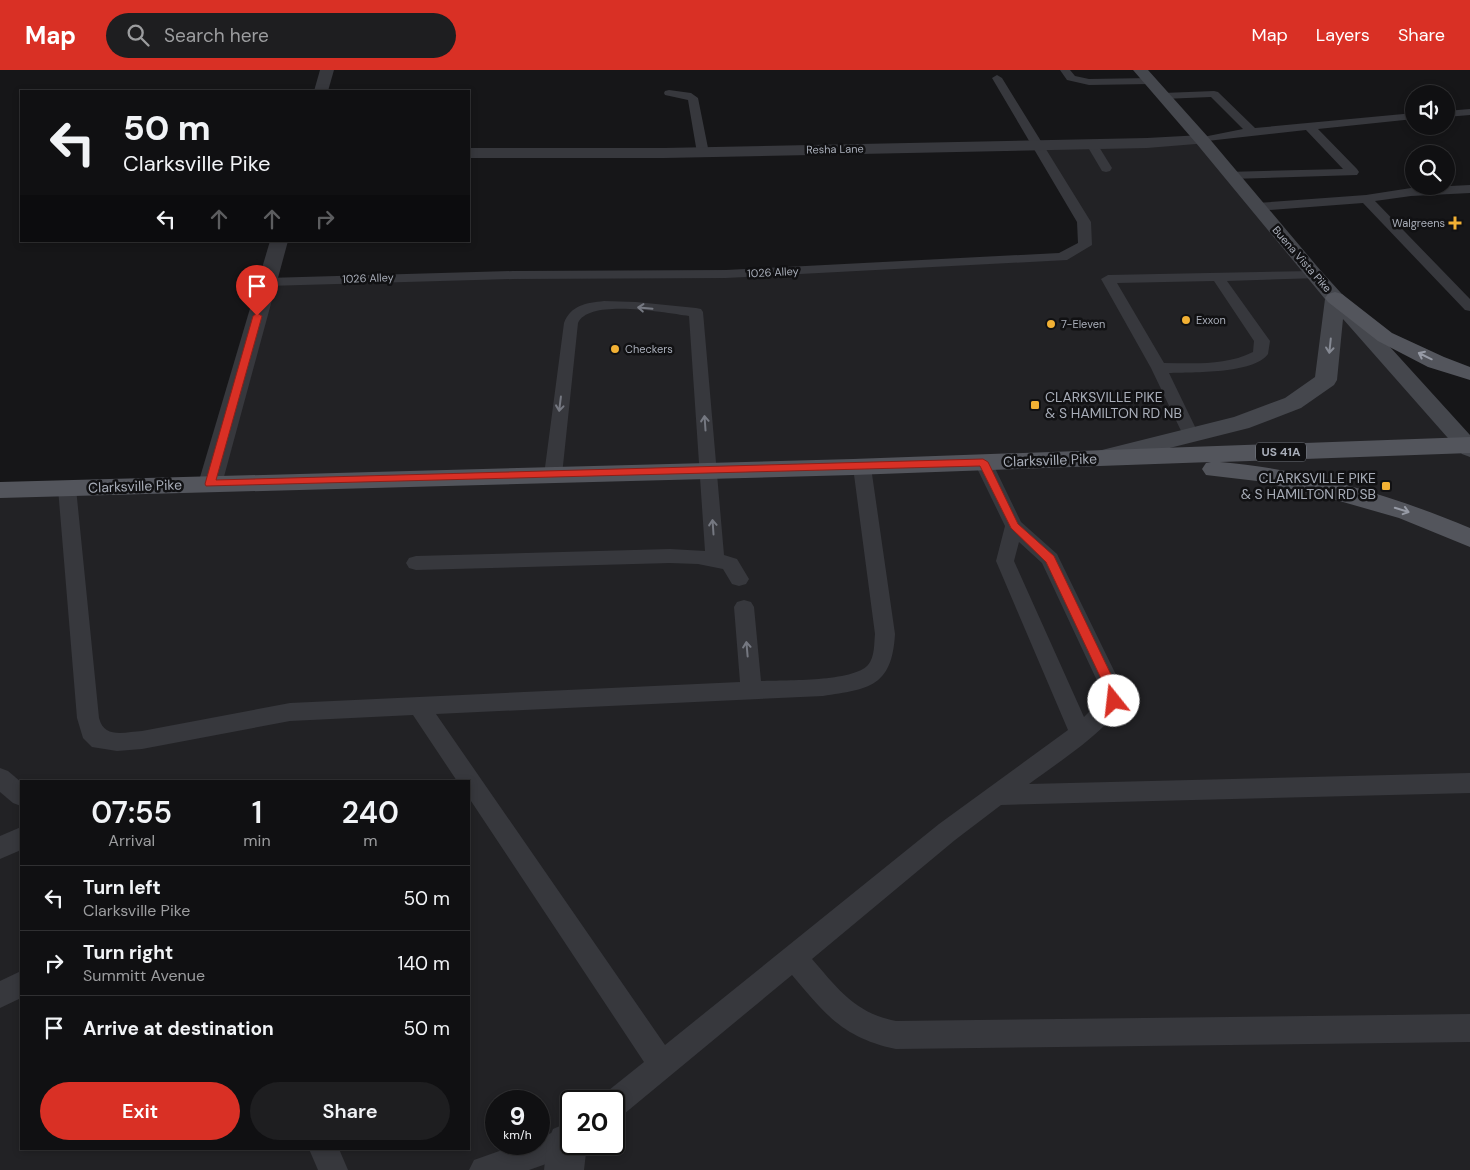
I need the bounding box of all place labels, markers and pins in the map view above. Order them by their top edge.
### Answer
place label: Walgreens [1392,216,1445,230]
marker: Walgreens [1449,217,1461,229]
pin [236,265,278,316]
place label: Exxon [1196,313,1226,327]
marker: Exxon [1180,314,1192,326]
place label: 7-Eleven [1061,317,1105,331]
marker: 7-Eleven [1045,318,1057,330]
place label: Checkers [625,342,673,356]
marker: Checkers [609,343,621,355]
place label: CLARKSVILLE PIKE & S HAMILTON RD NB [1045,388,1182,422]
marker: CLARKSVILLE PIKE & S HAMILTON RD NB [1029,399,1041,411]
place label: CLARKSVILLE PIKE & S HAMILTON RD SB [1241,469,1376,503]
marker: CLARKSVILLE PIKE & S HAMILTON RD SB [1380,480,1392,492]

